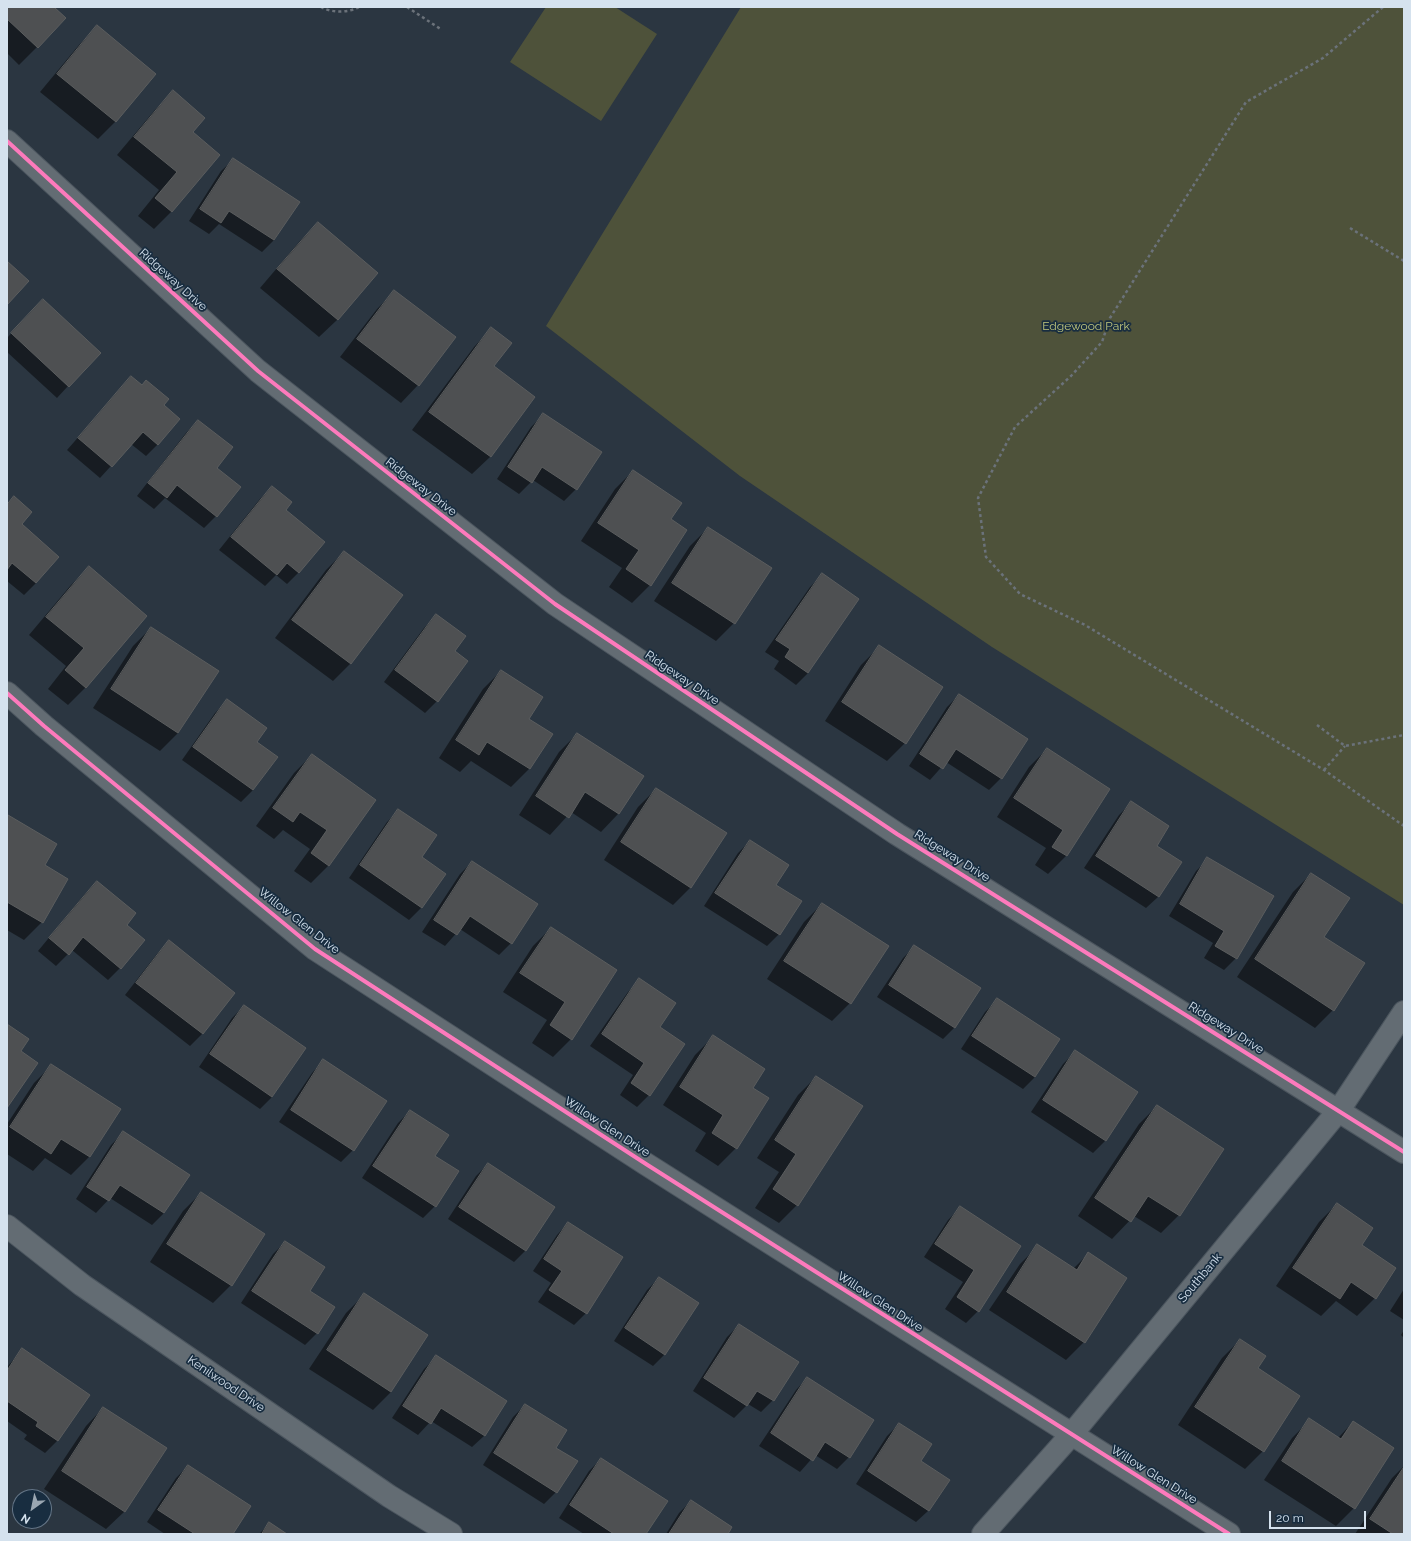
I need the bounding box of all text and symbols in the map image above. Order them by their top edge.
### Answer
street label: Ridgeway Drive [136,246,210,314]
park label: Edgewood Park [1042,319,1130,333]
street label: Ridgeway Drive [383,455,459,519]
street label: Ridgeway Drive [642,648,722,708]
street label: Ridgeway Drive [912,827,992,885]
street label: Willow Glen Drive [256,885,342,957]
street label: Ridgeway Drive [1186,999,1266,1057]
street label: Willow Glen Drive [562,1094,652,1160]
street label: Southbank [1175,1250,1225,1306]
street label: Willow Glen Drive [835,1269,925,1335]
street label: Kenilwood Drive [185,1353,267,1415]
street label: Willow Glen Drive [1108,1443,1200,1507]
north arrow [12,1489,52,1529]
scale bar [1271,1503,1368,1529]
text: N [19,1511,33,1526]
text: 20 m [1276,1511,1304,1525]

